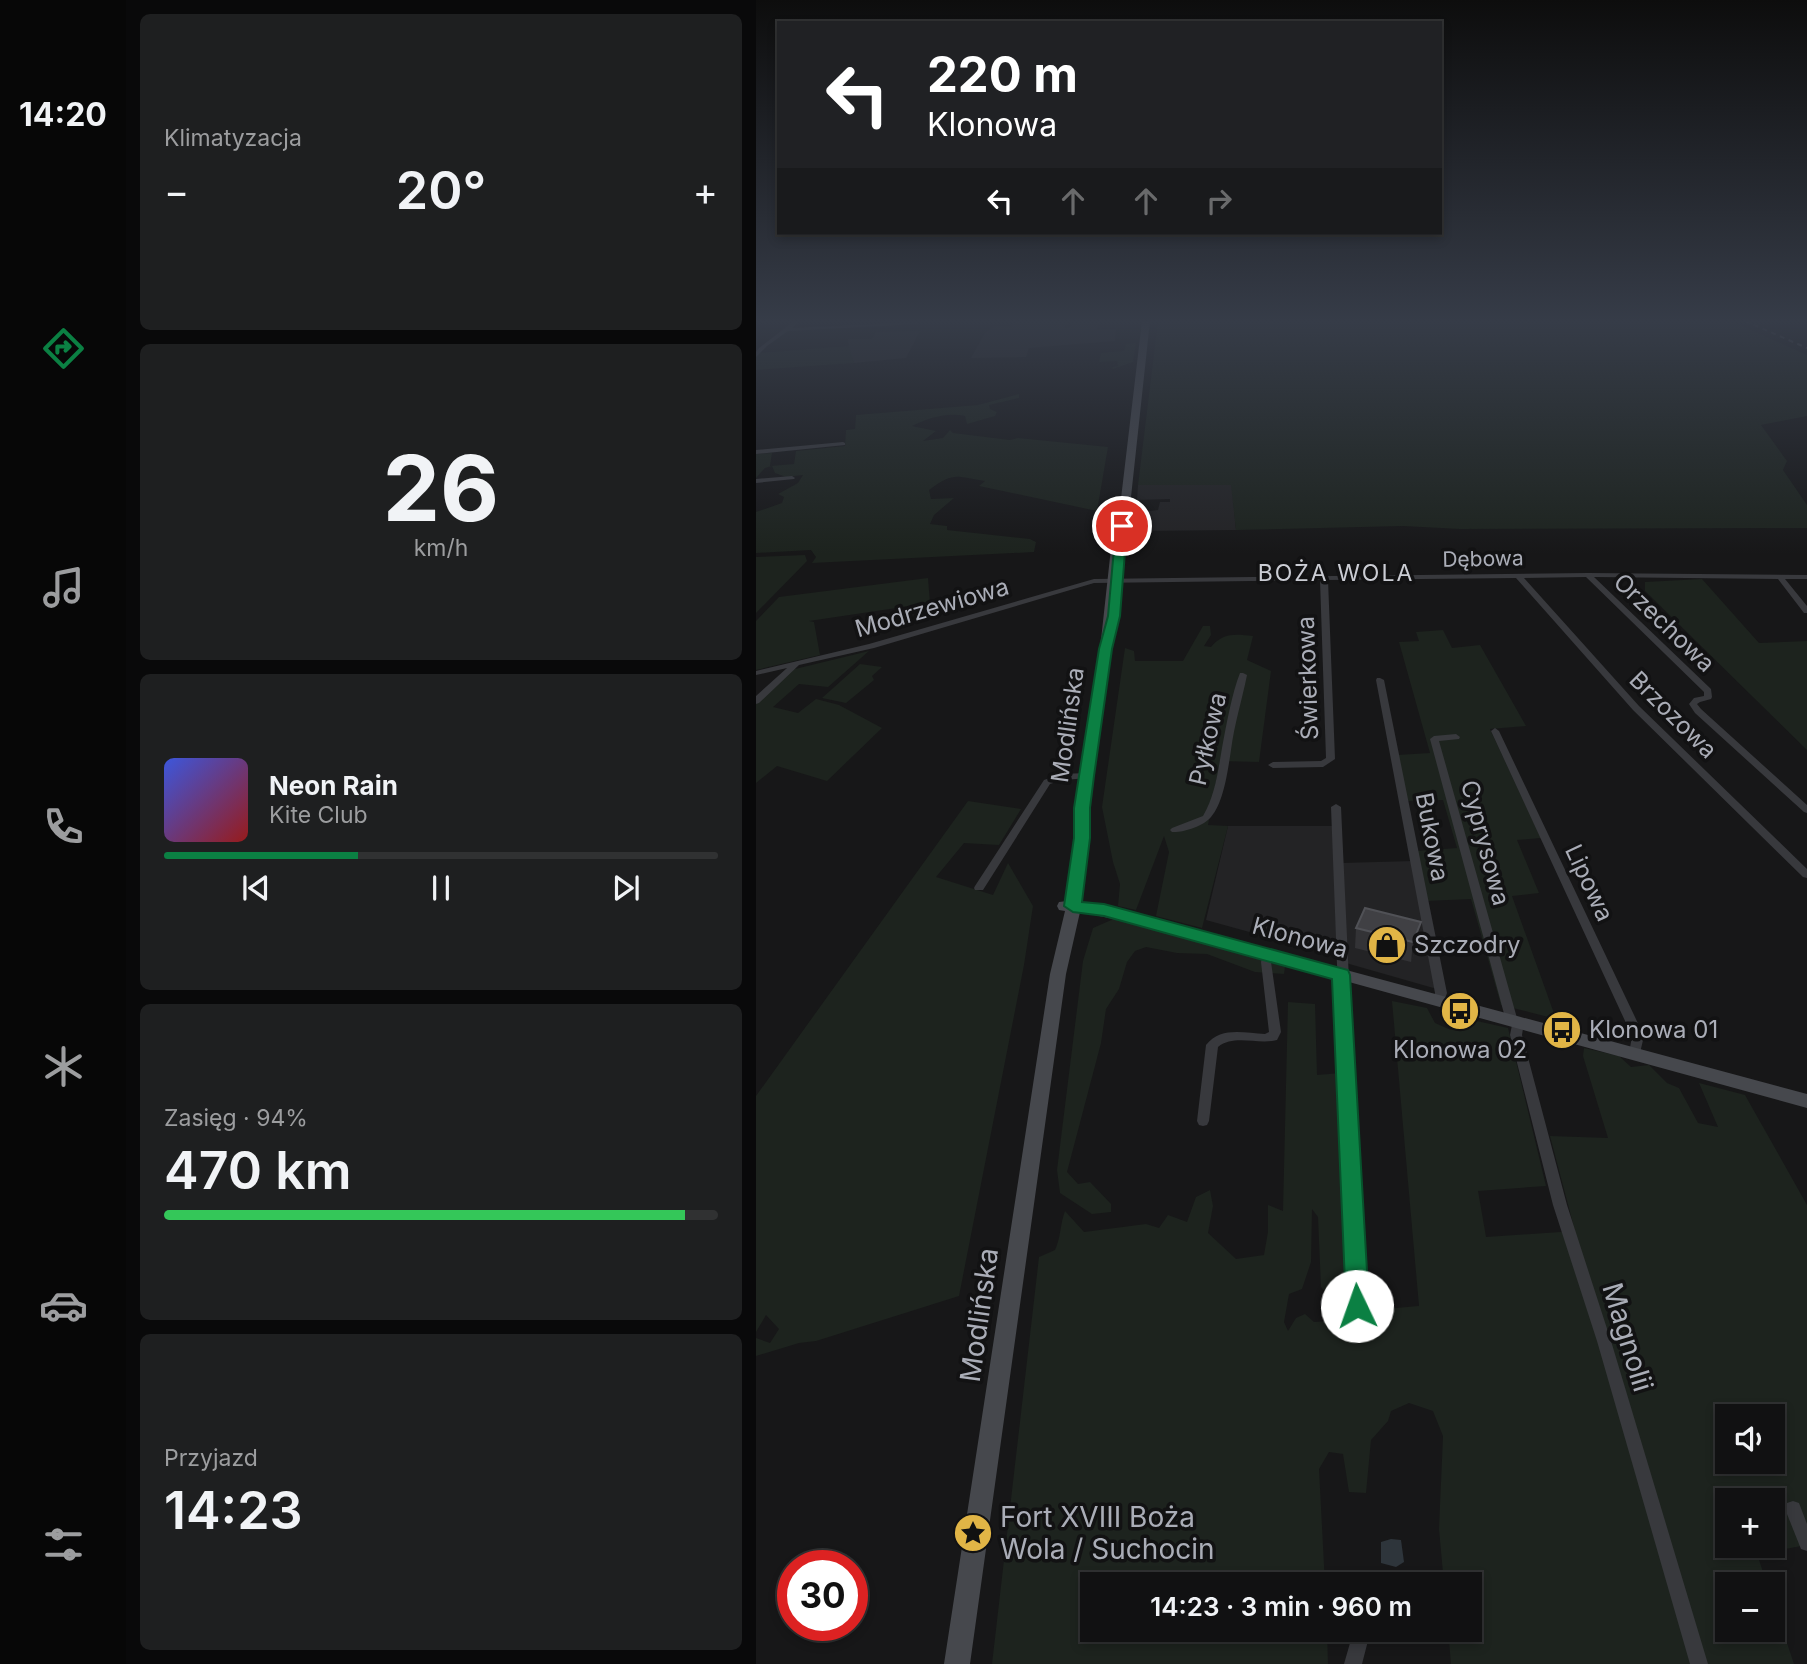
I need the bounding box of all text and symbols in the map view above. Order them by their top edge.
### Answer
text: 220 m [927,45,1078,104]
icon: left [812,49,903,140]
text: 14:20 [19,95,107,134]
text: Klonowa [927,105,1057,144]
text: Klimatyzacja [164,124,302,152]
text: 20° [396,159,486,222]
text: − [164,168,189,214]
text: + [693,168,718,214]
icon: left [981,182,1019,220]
icon: ahead [1054,182,1092,220]
icon: ahead [1127,182,1165,220]
icon: right [1200,182,1238,220]
icon: directions [39,324,88,373]
text: 26 [383,433,499,543]
pin [1092,496,1152,556]
icon: arrive [1103,507,1141,545]
text: km/h [414,534,468,562]
street label: Dębowa [1442,545,1524,572]
district label: BOŻA WOLA [1258,559,1414,587]
icon: music [39,563,88,612]
street label: Orzechowa [1608,567,1721,678]
street label: Modrzewiowa [852,572,1012,643]
street label: Świerkowa [1291,616,1324,740]
street label: Brzozowa [1624,665,1723,764]
street label: Modlińska [1045,666,1090,784]
street label: Pyłkowa [1183,690,1232,788]
text: Neon Rain [269,770,398,801]
street label: Cyprysowa [1455,777,1516,909]
street label: Bukowa [1410,790,1455,884]
text: Kite Club [269,801,368,829]
icon: phone [39,802,88,851]
street label: Lipowa [1559,840,1620,926]
icon: previous [237,869,275,907]
icon: pause [422,869,460,907]
icon: next [607,869,645,907]
street label: Klonowa [1249,911,1351,964]
shop icon: Szczodry [1366,924,1408,966]
place label: Szczodry [1414,930,1521,959]
bus stop icon: Klonowa 02 [1439,990,1481,1032]
bus stop icon: Klonowa 01 [1541,1009,1583,1051]
place label: Klonowa 01 [1589,1015,1718,1044]
place label: Klonowa 02 [1393,1035,1527,1064]
icon: climate [39,1042,88,1091]
text: Zasięg · 94% [164,1104,308,1132]
text: 470 km [164,1139,352,1202]
street label: Modlińska [953,1246,1005,1384]
position arrow [1320,1269,1394,1343]
street label: Magnolii [1595,1279,1661,1395]
icon: car [39,1281,88,1330]
map controls [1715,1404,1785,1642]
button: sound [1715,1404,1785,1474]
text: Przyjazd [164,1444,258,1472]
text: 14:23 [164,1479,303,1542]
button: + [1715,1488,1785,1558]
place label: Fort XVIII Boża Wola / Suchocin [1000,1500,1214,1566]
place icon: Fort XVIII Boża Wola / Suchocin [952,1512,994,1554]
icon: filters [39,1520,88,1569]
speed limit sign: 30 [777,1550,868,1641]
button: − [1715,1572,1785,1642]
text: 14:23 · 3 min · 960 m [1150,1591,1412,1622]

